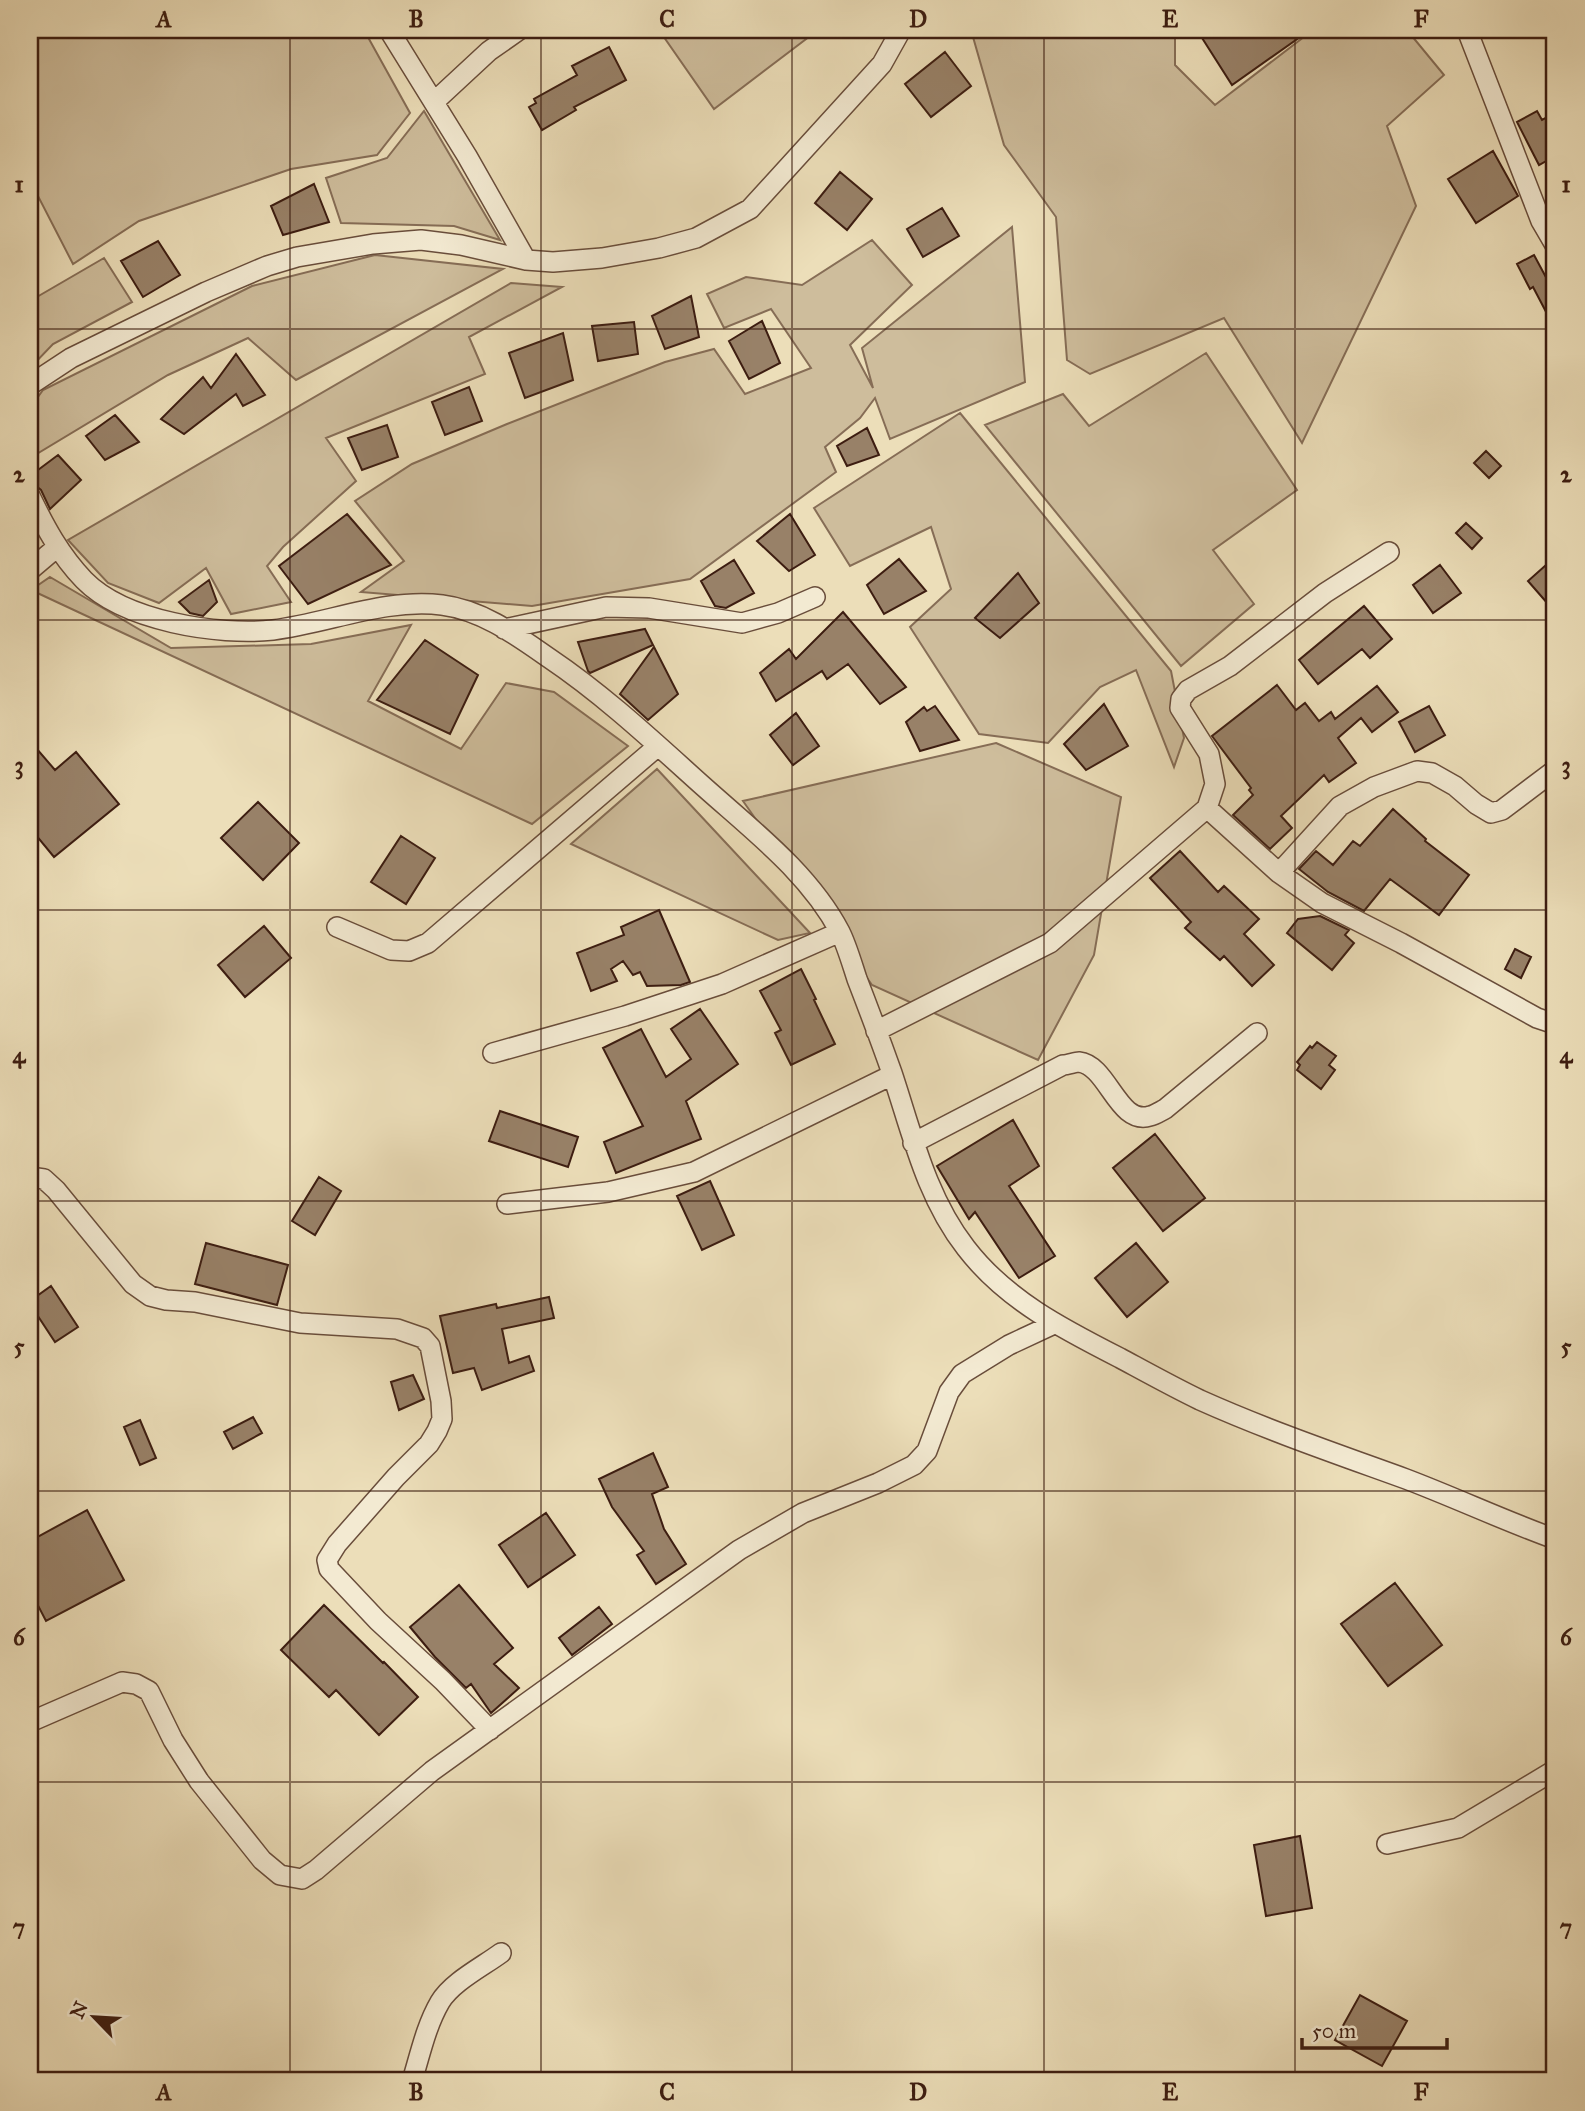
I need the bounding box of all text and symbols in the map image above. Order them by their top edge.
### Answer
text: A [154,5,172,33]
text: B [408,5,424,33]
text: C [659,5,675,33]
text: D [909,5,927,33]
text: E [1162,5,1179,33]
text: F [1413,5,1429,33]
text: 1 [14,170,24,198]
text: 1 [1561,170,1571,198]
text: 2 [13,460,25,488]
text: 2 [1560,460,1572,488]
text: 3 [14,751,24,780]
text: 3 [1561,751,1571,780]
text: 4 [13,1041,27,1069]
text: 4 [1560,1041,1574,1069]
text: 5 [14,1332,25,1360]
text: 5 [1561,1332,1572,1360]
text: 6 [13,1623,26,1651]
text: 6 [1560,1623,1573,1651]
text: 7 [13,1913,25,1941]
text: 7 [1560,1913,1572,1941]
north arrow [60,1982,130,2052]
text: N [65,1998,93,2022]
scale bar [1302,2006,1447,2050]
text: 50 m [1312,2018,1357,2044]
text: A [154,2078,172,2106]
text: B [408,2078,424,2106]
text: C [659,2078,675,2106]
text: D [909,2078,927,2106]
text: E [1162,2078,1179,2106]
text: F [1413,2078,1429,2106]

